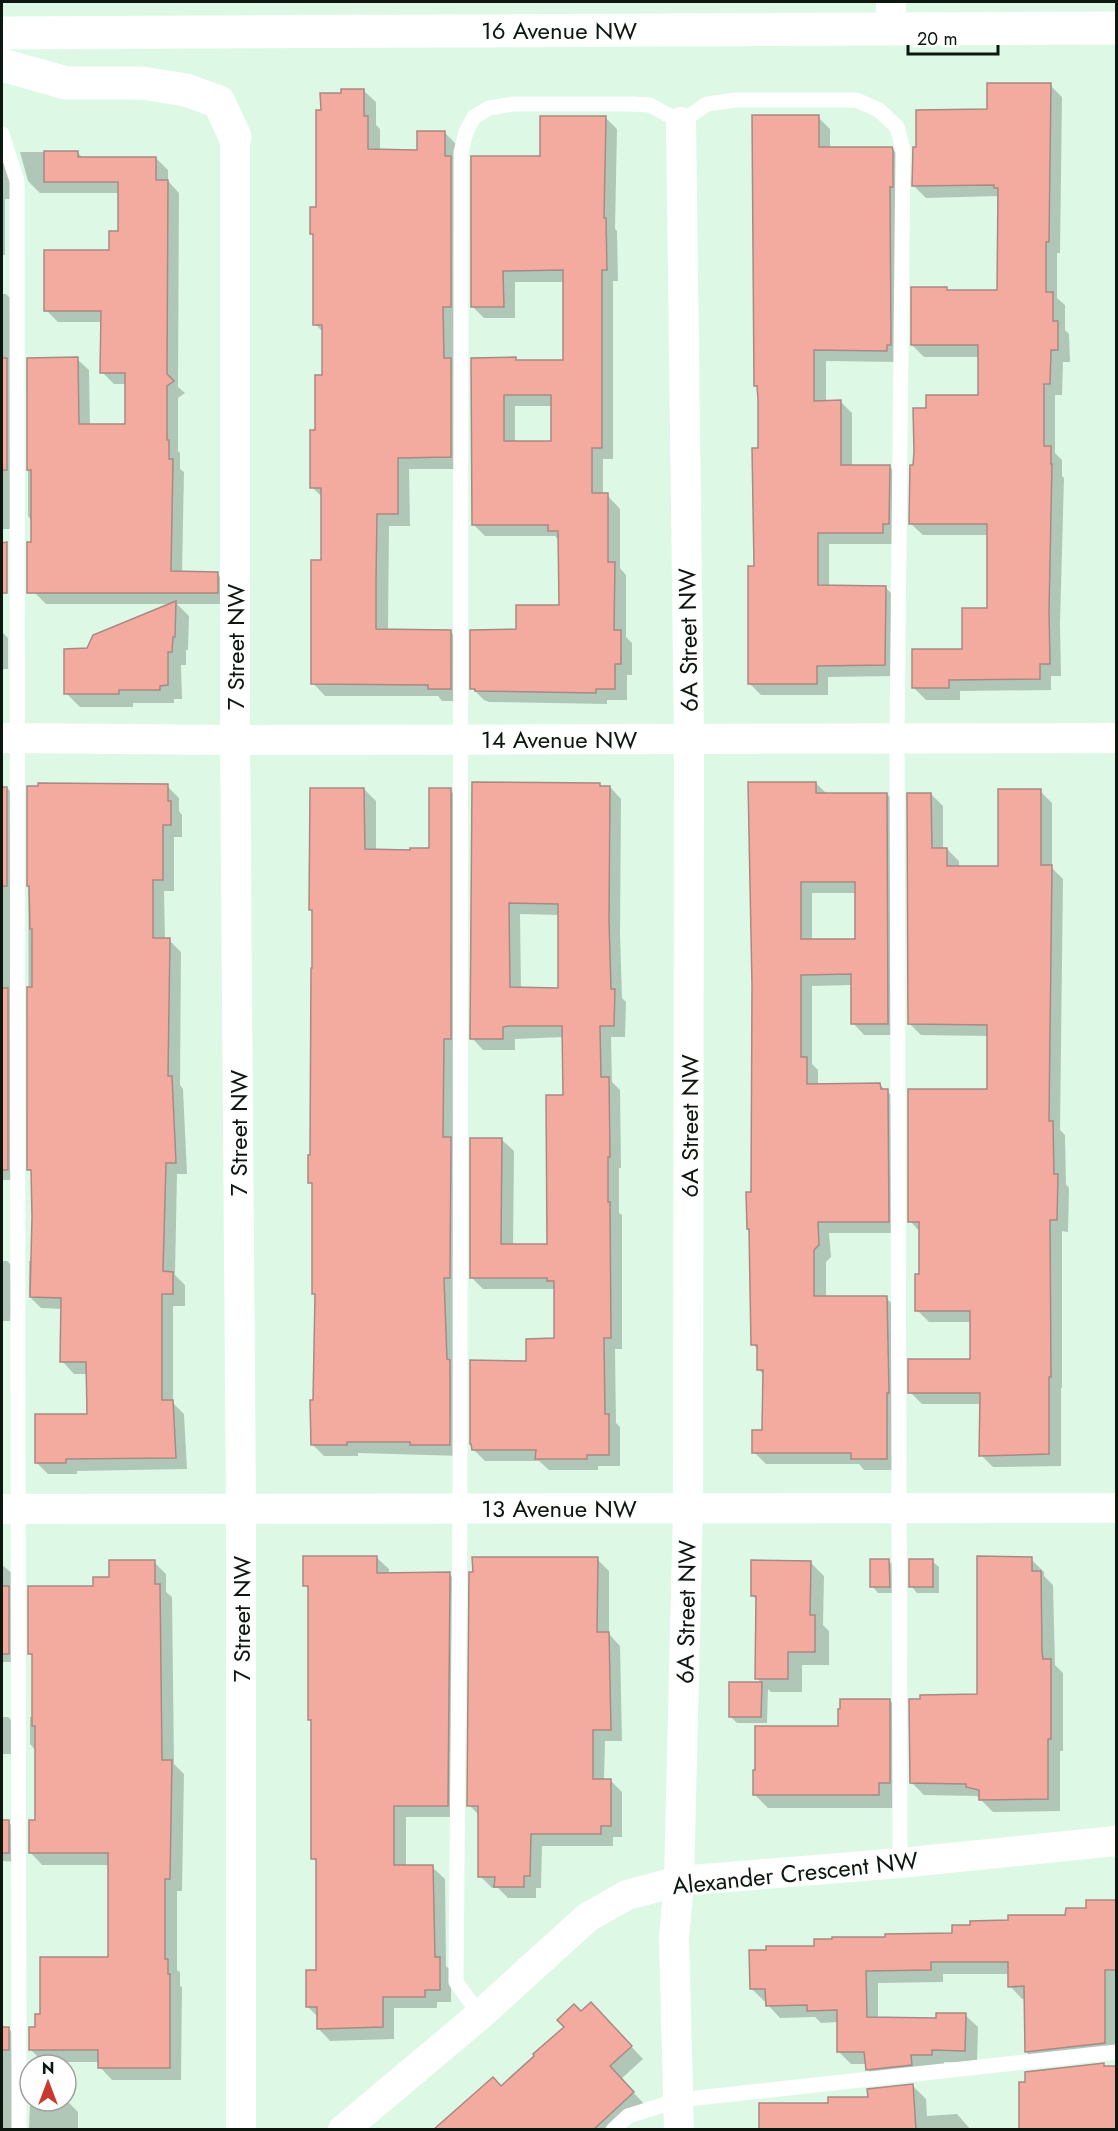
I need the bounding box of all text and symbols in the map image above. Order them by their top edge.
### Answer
street label: 16 Avenue NW [481,13,637,48]
scale bar [908,18,998,56]
text: 20 m [917,26,957,52]
street label: 6A Street NW [669,568,707,712]
street label: 7 Street NW [218,583,253,710]
street label: 14 Avenue NW [481,722,637,757]
street label: 6A Street NW [672,1054,707,1198]
street label: 7 Street NW [221,1069,256,1196]
street label: 13 Avenue NW [481,1491,637,1526]
street label: 6A Street NW [667,1540,705,1684]
street label: 7 Street NW [224,1555,259,1682]
street label: Alexander Crescent NW [670,1843,920,1903]
north arrow [18,2053,78,2113]
text: N [42,2057,54,2080]

